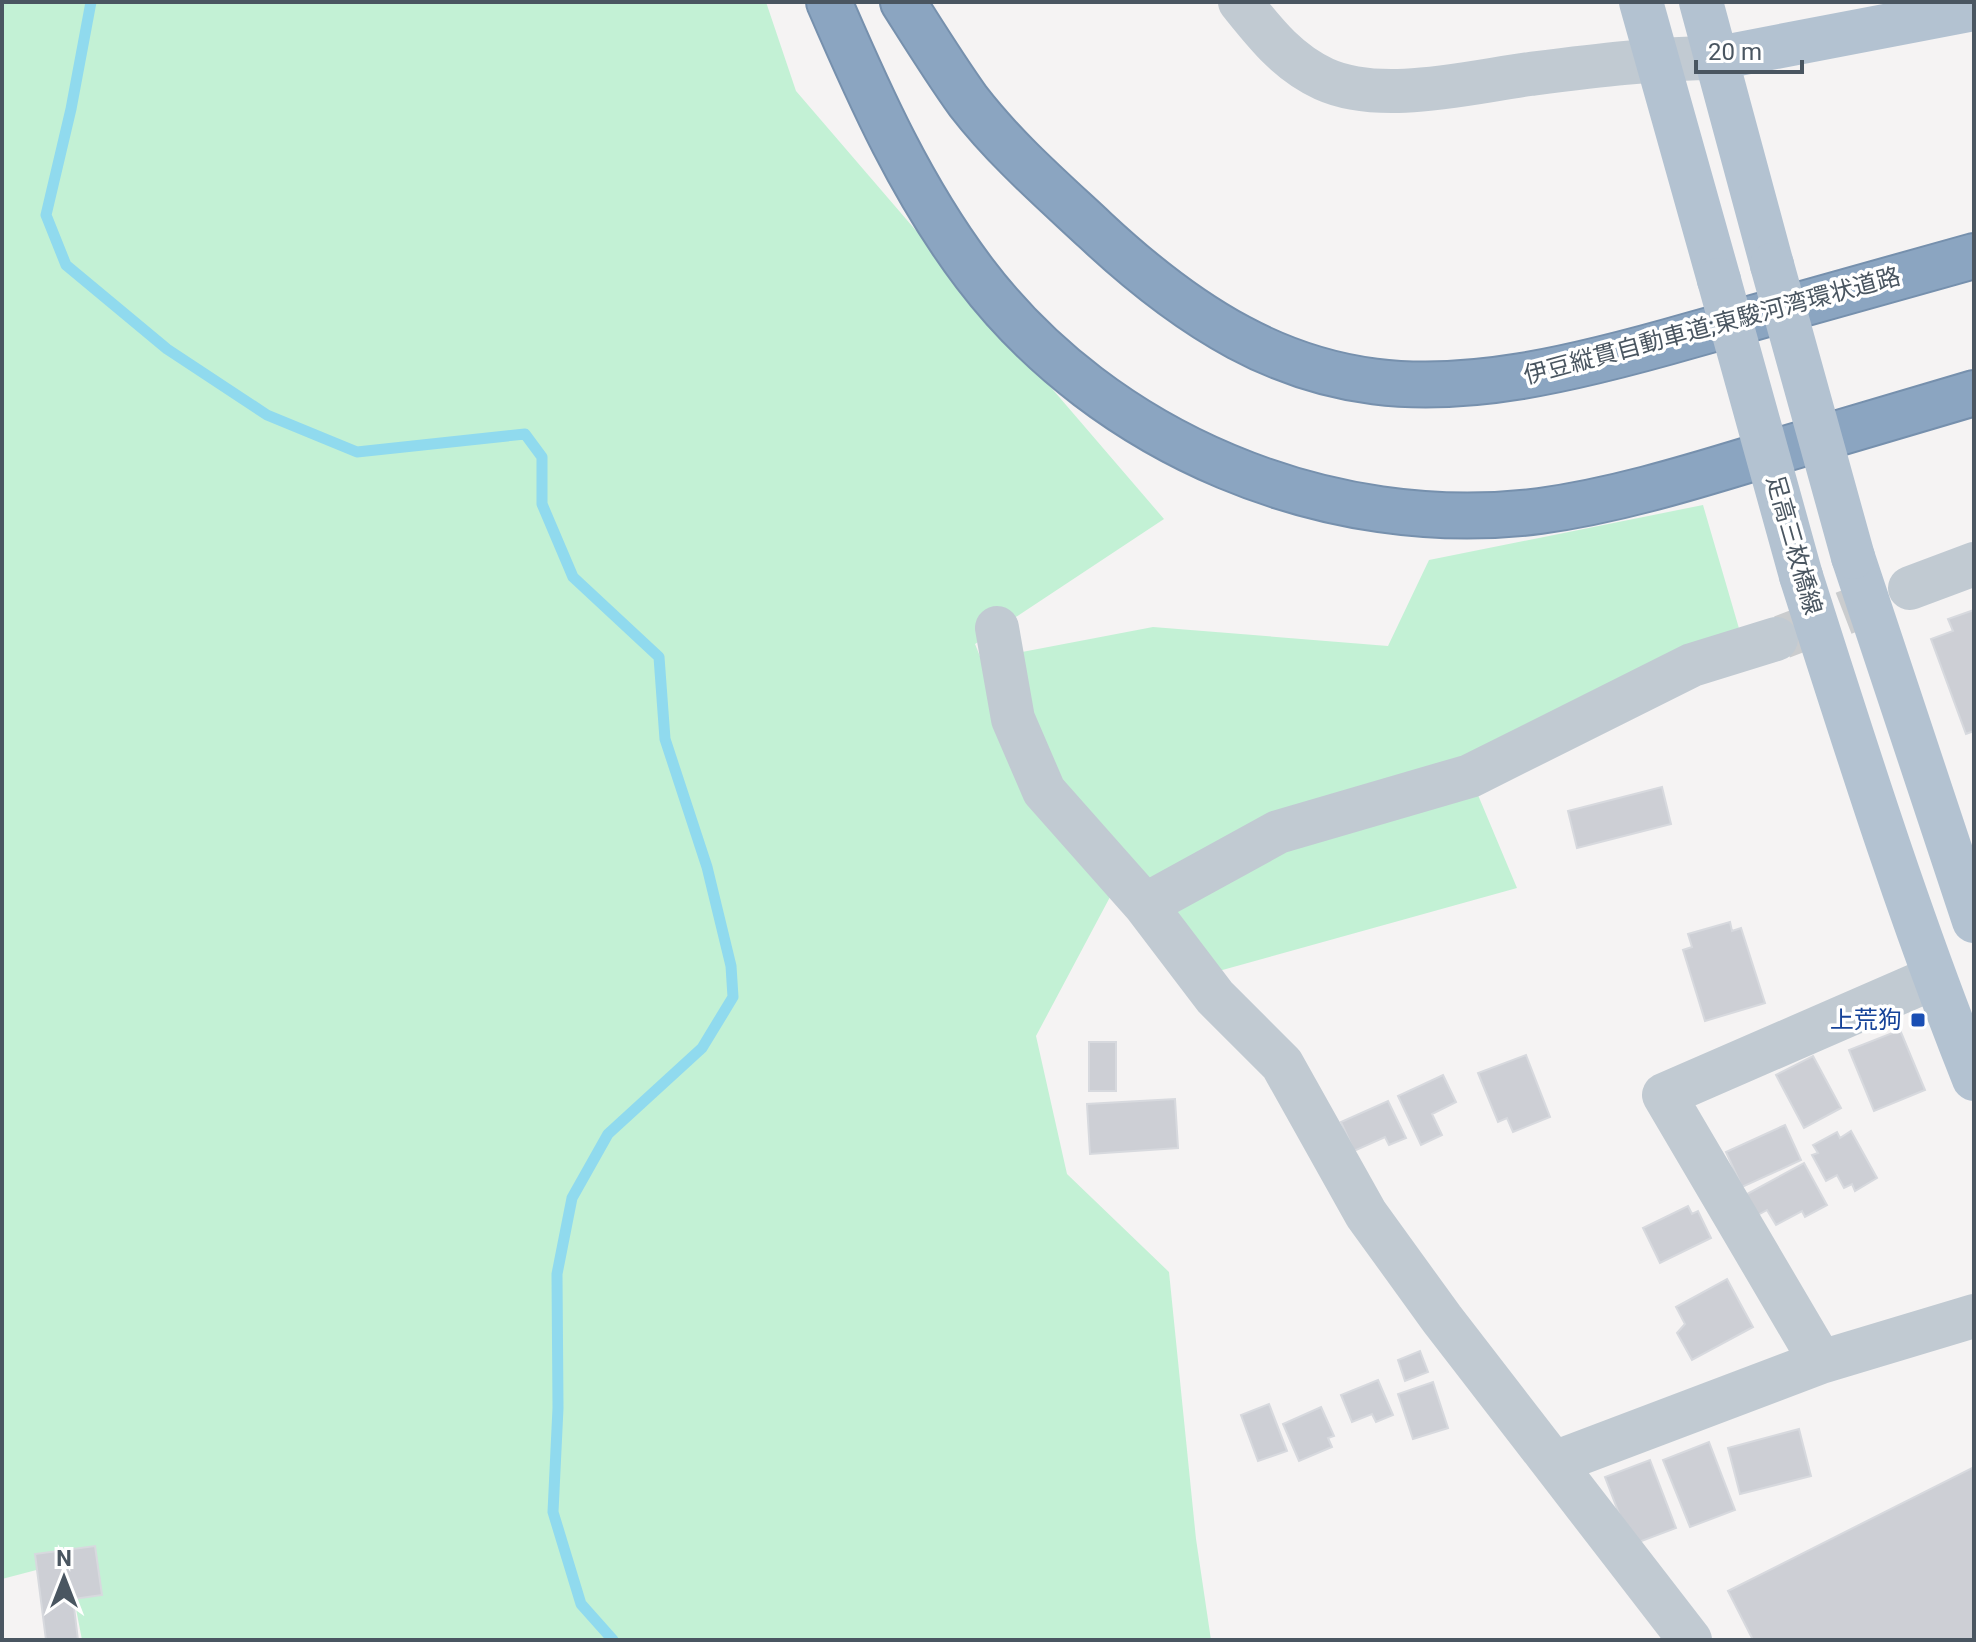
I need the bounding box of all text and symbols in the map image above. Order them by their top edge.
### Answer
scale bar [1696,24,1802,74]
text: 20 m [1708,38,1762,66]
street label: 伊豆縦貫自動車道;東駿河湾環状道路 [1520,262,1904,390]
street label: 足高三枚橋線 [1761,472,1827,618]
place label: 上荒狗 [1830,1006,1902,1034]
marker: 上荒狗 [1909,1011,1927,1029]
north arrow [24,1538,104,1618]
text: N [56,1546,72,1571]

